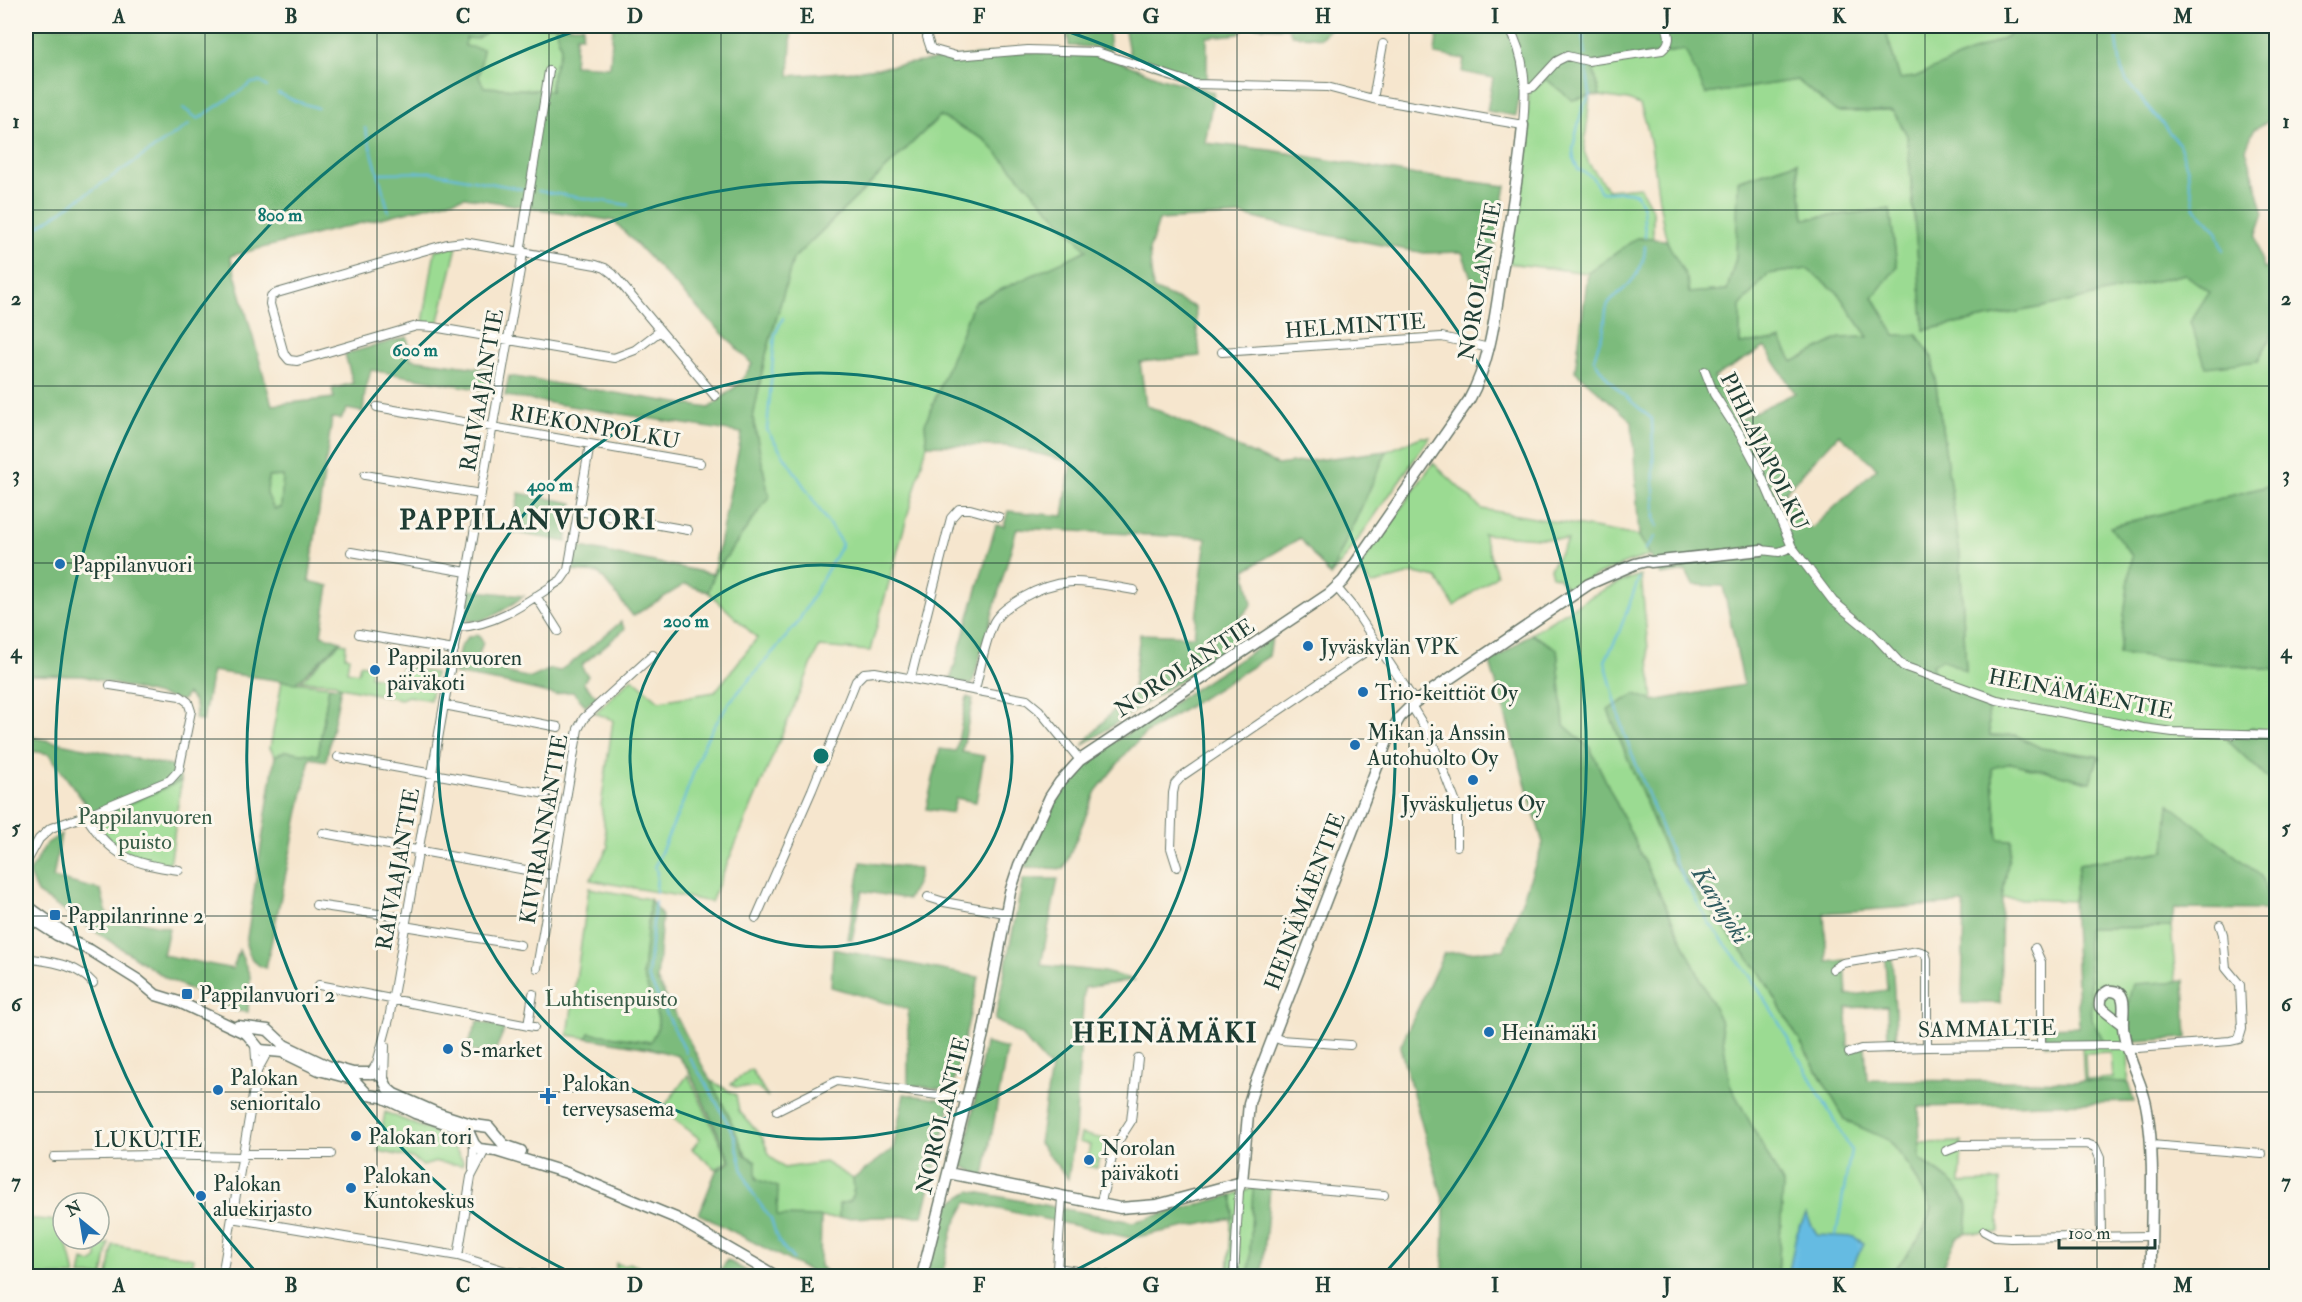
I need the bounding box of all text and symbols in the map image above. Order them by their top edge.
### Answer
text: A [112,4,126,29]
text: B [284,4,298,29]
text: C [456,4,470,29]
text: D [627,4,643,29]
text: E [800,4,815,29]
text: F [973,4,986,29]
text: G [1143,4,1160,29]
text: H [1315,4,1331,29]
text: I [1491,4,1499,29]
text: J [1662,4,1671,29]
text: K [1832,4,1847,29]
text: L [2004,4,2019,29]
text: M [2172,4,2193,29]
text: 1 [12,109,20,134]
text: 1 [2282,109,2290,134]
street label: NOROLANTIE [1452,199,1508,363]
text: 800 m [258,204,303,227]
text: 2 [11,286,21,311]
text: 2 [2281,286,2291,311]
street label: RAIVAAJANTIE [454,307,510,474]
street label: HELMINTIE [1284,307,1426,345]
text: 600 m [392,339,439,362]
street label: PIHLAJAPOLKU [1714,368,1815,536]
street label: RIEKONPOLKU [508,398,683,456]
text: 3 [12,462,20,487]
text: 3 [2282,462,2290,487]
text: 400 m [526,474,574,497]
district label: PAPPILANVUORI [399,503,657,538]
place label: Pappilanvuori [72,551,193,580]
marker: Pappilanvuori [53,557,67,571]
text: 200 m [663,610,710,633]
street label: NOROLANTIE [1109,612,1260,724]
place label: Jyväskylän VPK [1319,633,1459,661]
text: 4 [10,639,23,664]
marker: Jyväskylän VPK [1301,639,1315,653]
text: 4 [2280,639,2293,664]
place label: Pappilanvuoren päiväkoti [386,644,522,698]
street label: HEINÄMÄENTIE [1986,662,2176,726]
marker: Pappilanvuoren päiväkoti [368,663,382,677]
place label: Trio-keittiöt Oy [1375,679,1518,707]
marker: Trio-keittiöt Oy [1356,685,1370,699]
place label: Mikan ja Anssin Autohuolto Oy [1366,719,1506,772]
street label: KIVIRANNANTIE [514,732,574,926]
marker: Mikan ja Anssin Autohuolto Oy [1348,738,1362,752]
centre of rings [811,746,831,766]
marker: Jyväskuljetus Oy [1466,773,1480,787]
street label: RAIVAAJANTIE [370,786,426,953]
place label: Jyväskuljetus Oy [1400,790,1545,818]
park label: Pappilanvuoren puisto [77,803,213,857]
street label: HEINÄMÄENTIE [1258,808,1352,994]
text: 5 [12,815,22,840]
text: 5 [2282,815,2292,840]
water label: Karjujoki [1684,860,1757,950]
place label: Pappilanrinne 2 [67,902,204,931]
marker: Pappilanrinne 2 [48,908,62,922]
place label: Pappilanvuori 2 [199,981,335,1010]
park label: Luhtisenpuisto [544,985,678,1014]
marker: Pappilanvuori 2 [180,987,194,1001]
text: 6 [11,992,23,1017]
text: 6 [2281,992,2293,1017]
street label: SAMMALTIE [1918,1014,2057,1044]
district label: HEINÄMÄKI [1072,1016,1258,1051]
place label: Heinämäki [1501,1019,1597,1047]
marker: Heinämäki [1482,1025,1496,1039]
street label: NOROLANTIE [910,1033,976,1197]
place label: S-market [460,1036,542,1064]
marker: S-market [441,1042,455,1056]
place label: Palokan senioritalo [230,1064,321,1117]
place label: Palokan terveysasema [562,1070,675,1123]
marker: Palokan senioritalo [211,1083,225,1097]
marker: Palokan terveysasema [539,1087,557,1105]
place label: Palokan tori [368,1123,473,1151]
street label: LUKUTIE [94,1126,202,1154]
marker: Palokan tori [349,1129,363,1143]
place label: Norolan päiväkoti [1100,1134,1179,1188]
marker: Norolan päiväkoti [1082,1153,1096,1167]
place label: Palokan Kuntokeskus [363,1162,474,1215]
text: 7 [11,1169,21,1194]
text: 7 [2281,1169,2291,1194]
place label: Palokan aluekirjasto [213,1170,312,1223]
marker: Palokan Kuntokeskus [344,1181,358,1195]
marker: Palokan aluekirjasto [194,1189,208,1203]
north arrow [51,1191,111,1251]
text: N [62,1196,86,1222]
scale bar [2059,1212,2155,1250]
text: 100 m [2068,1222,2111,1245]
text: A [112,1273,126,1298]
text: B [284,1273,298,1298]
text: C [456,1273,470,1298]
text: D [627,1273,643,1298]
text: E [800,1273,815,1298]
text: F [973,1273,986,1298]
text: G [1143,1273,1160,1298]
text: H [1315,1273,1331,1298]
text: I [1491,1273,1499,1298]
text: J [1662,1273,1671,1298]
text: K [1832,1273,1847,1298]
text: L [2004,1273,2019,1298]
text: M [2172,1273,2193,1298]

